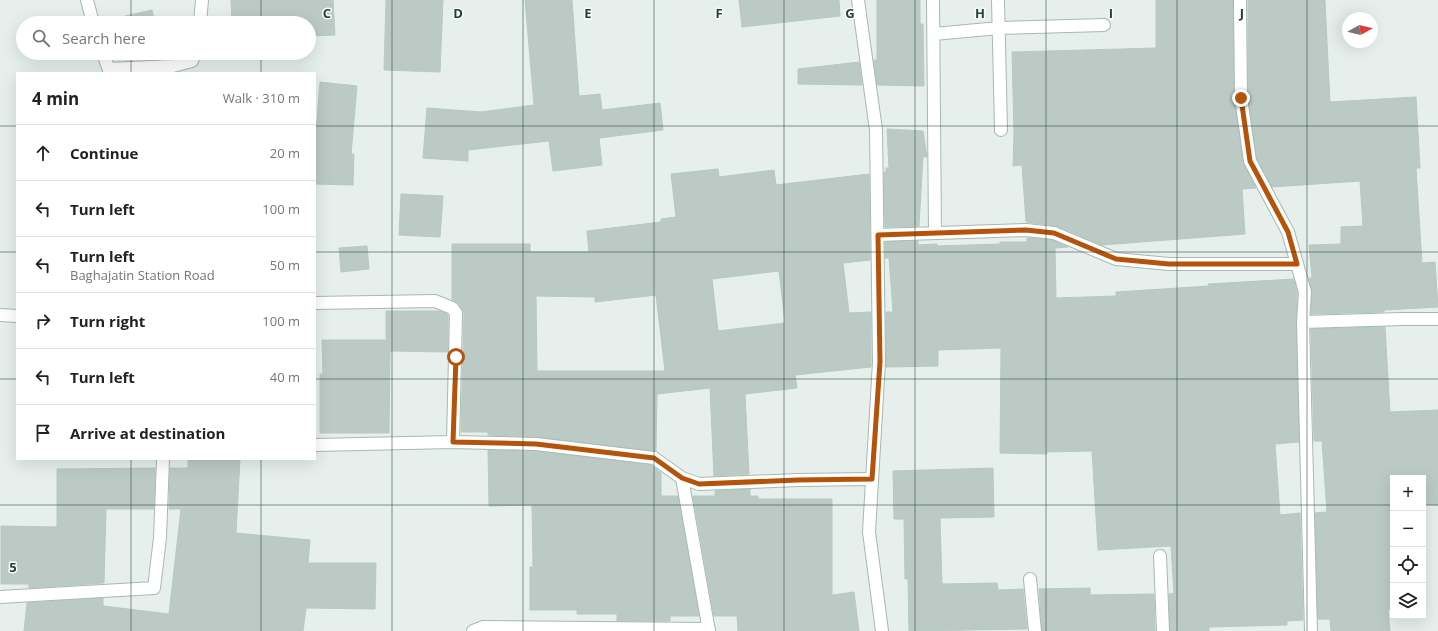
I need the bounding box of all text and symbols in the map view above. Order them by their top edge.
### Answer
text: C [323,4,331,22]
text: D [453,4,463,22]
text: E [584,4,592,22]
text: F [715,4,723,22]
text: G [845,4,855,22]
text: H [975,4,985,22]
text: I [1109,4,1113,22]
text: J [1239,4,1244,22]
north arrow [1342,12,1378,48]
search box [16,16,316,60]
icon: search [30,27,52,49]
text: Search here [62,28,146,48]
text: 4 min [32,87,79,110]
text: Walk · 310 m [223,89,300,107]
route end [1232,89,1250,107]
icon: ahead [32,142,54,164]
text: Continue [70,143,138,163]
text: 20 m [270,144,300,162]
icon: left [32,198,54,220]
text: Turn left [70,199,135,219]
text: 100 m [262,200,300,218]
text: Turn left [70,246,135,266]
icon: left [32,254,54,276]
text: 50 m [270,256,300,274]
text: Baghajatin Station Road [70,266,215,284]
icon: right [32,310,54,332]
text: Turn right [70,311,145,331]
text: 100 m [262,312,300,330]
route start [447,348,465,366]
icon: left [32,366,54,388]
text: Turn left [70,367,135,387]
text: 40 m [270,368,300,386]
icon: arrive [32,422,54,444]
text: Arrive at destination [70,423,225,443]
map controls [1390,475,1426,619]
button: + [1390,475,1426,511]
button: − [1390,511,1426,547]
button: locate [1390,547,1426,583]
text: 5 [9,558,17,576]
button: layers [1390,583,1426,619]

